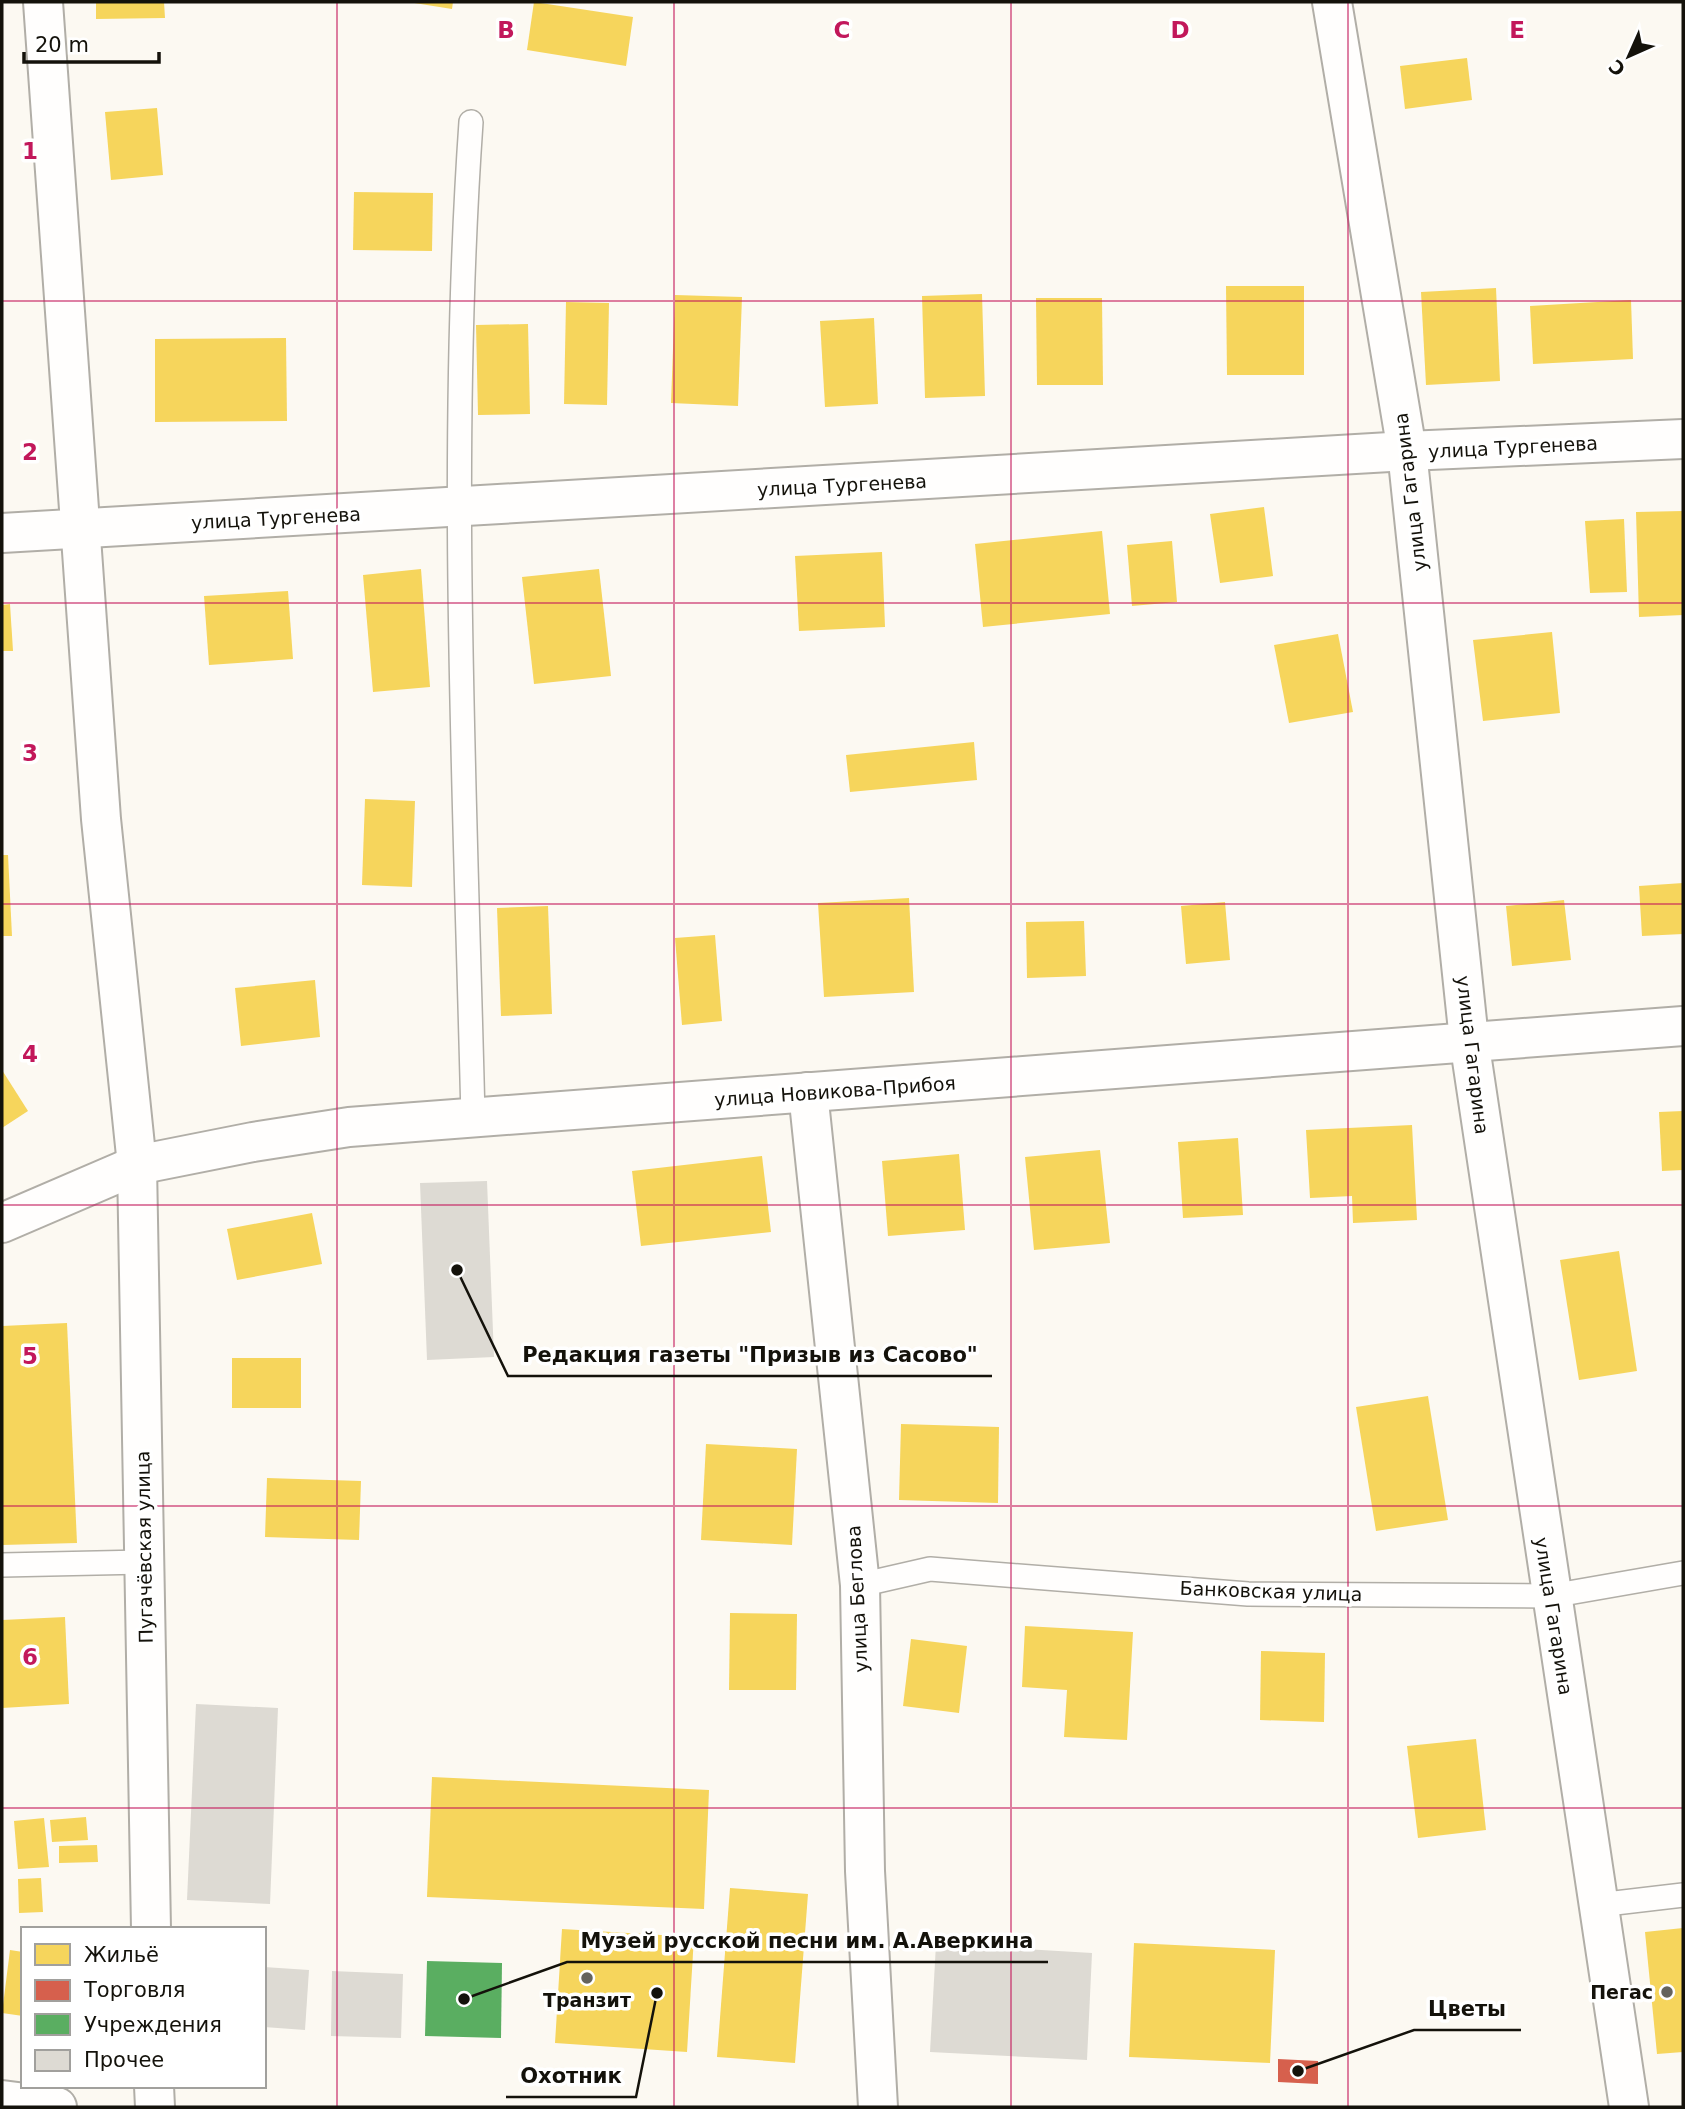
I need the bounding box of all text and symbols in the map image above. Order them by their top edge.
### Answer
text: B [497,17,515,43]
text: C [834,17,850,43]
text: D [1170,17,1190,43]
text: E [1509,17,1525,43]
scale bar [24,21,159,65]
north arrow [1594,21,1664,91]
text: 20 m [35,33,89,57]
text: С [1604,55,1630,81]
text: 1 [22,138,38,164]
street label: улица Гагарина [1389,411,1431,573]
street label: улица Тургенева [1428,432,1598,462]
text: 2 [22,439,38,465]
street label: улица Тургенева [757,470,927,500]
street label: улица Тургенева [191,503,361,533]
text: 3 [22,740,38,766]
street label: улица Гагарина [1452,974,1494,1136]
text: 4 [22,1041,38,1067]
street label: улица Новикова-Прибоя [713,1072,957,1110]
callout: Редакция газеты "Призыв из Сасово" [508,1334,992,1376]
text: 5 [22,1343,38,1369]
text: Редакция газеты "Призыв из Сасово" [522,1343,978,1367]
street label: Пугачёвская улица [131,1451,157,1643]
street label: улица Беглова [842,1525,872,1673]
street label: улица Гагарина [1531,1535,1577,1697]
street label: Банковская улица [1179,1577,1363,1605]
text: 6 [22,1644,38,1670]
callout: Музей русской песни им. А.Аверкина [567,1920,1048,1962]
legend [21,1927,266,2088]
text: Музей русской песни им. А.Аверкина [581,1929,1033,1953]
text: Жильё [84,1943,159,1967]
marker: Транзит [579,1970,595,1986]
text: Торговля [83,1978,185,2002]
place label: Пегас [1590,1981,1653,2003]
marker: Пегас [1659,1984,1675,2000]
callout: Цветы [1414,1988,1521,2030]
place label: Транзит [543,1989,631,2011]
text: Цветы [1428,1997,1506,2021]
text: Учреждения [84,2013,222,2037]
text: Прочее [84,2048,164,2072]
callout: Охотник [506,2055,636,2097]
text: Охотник [520,2064,622,2088]

